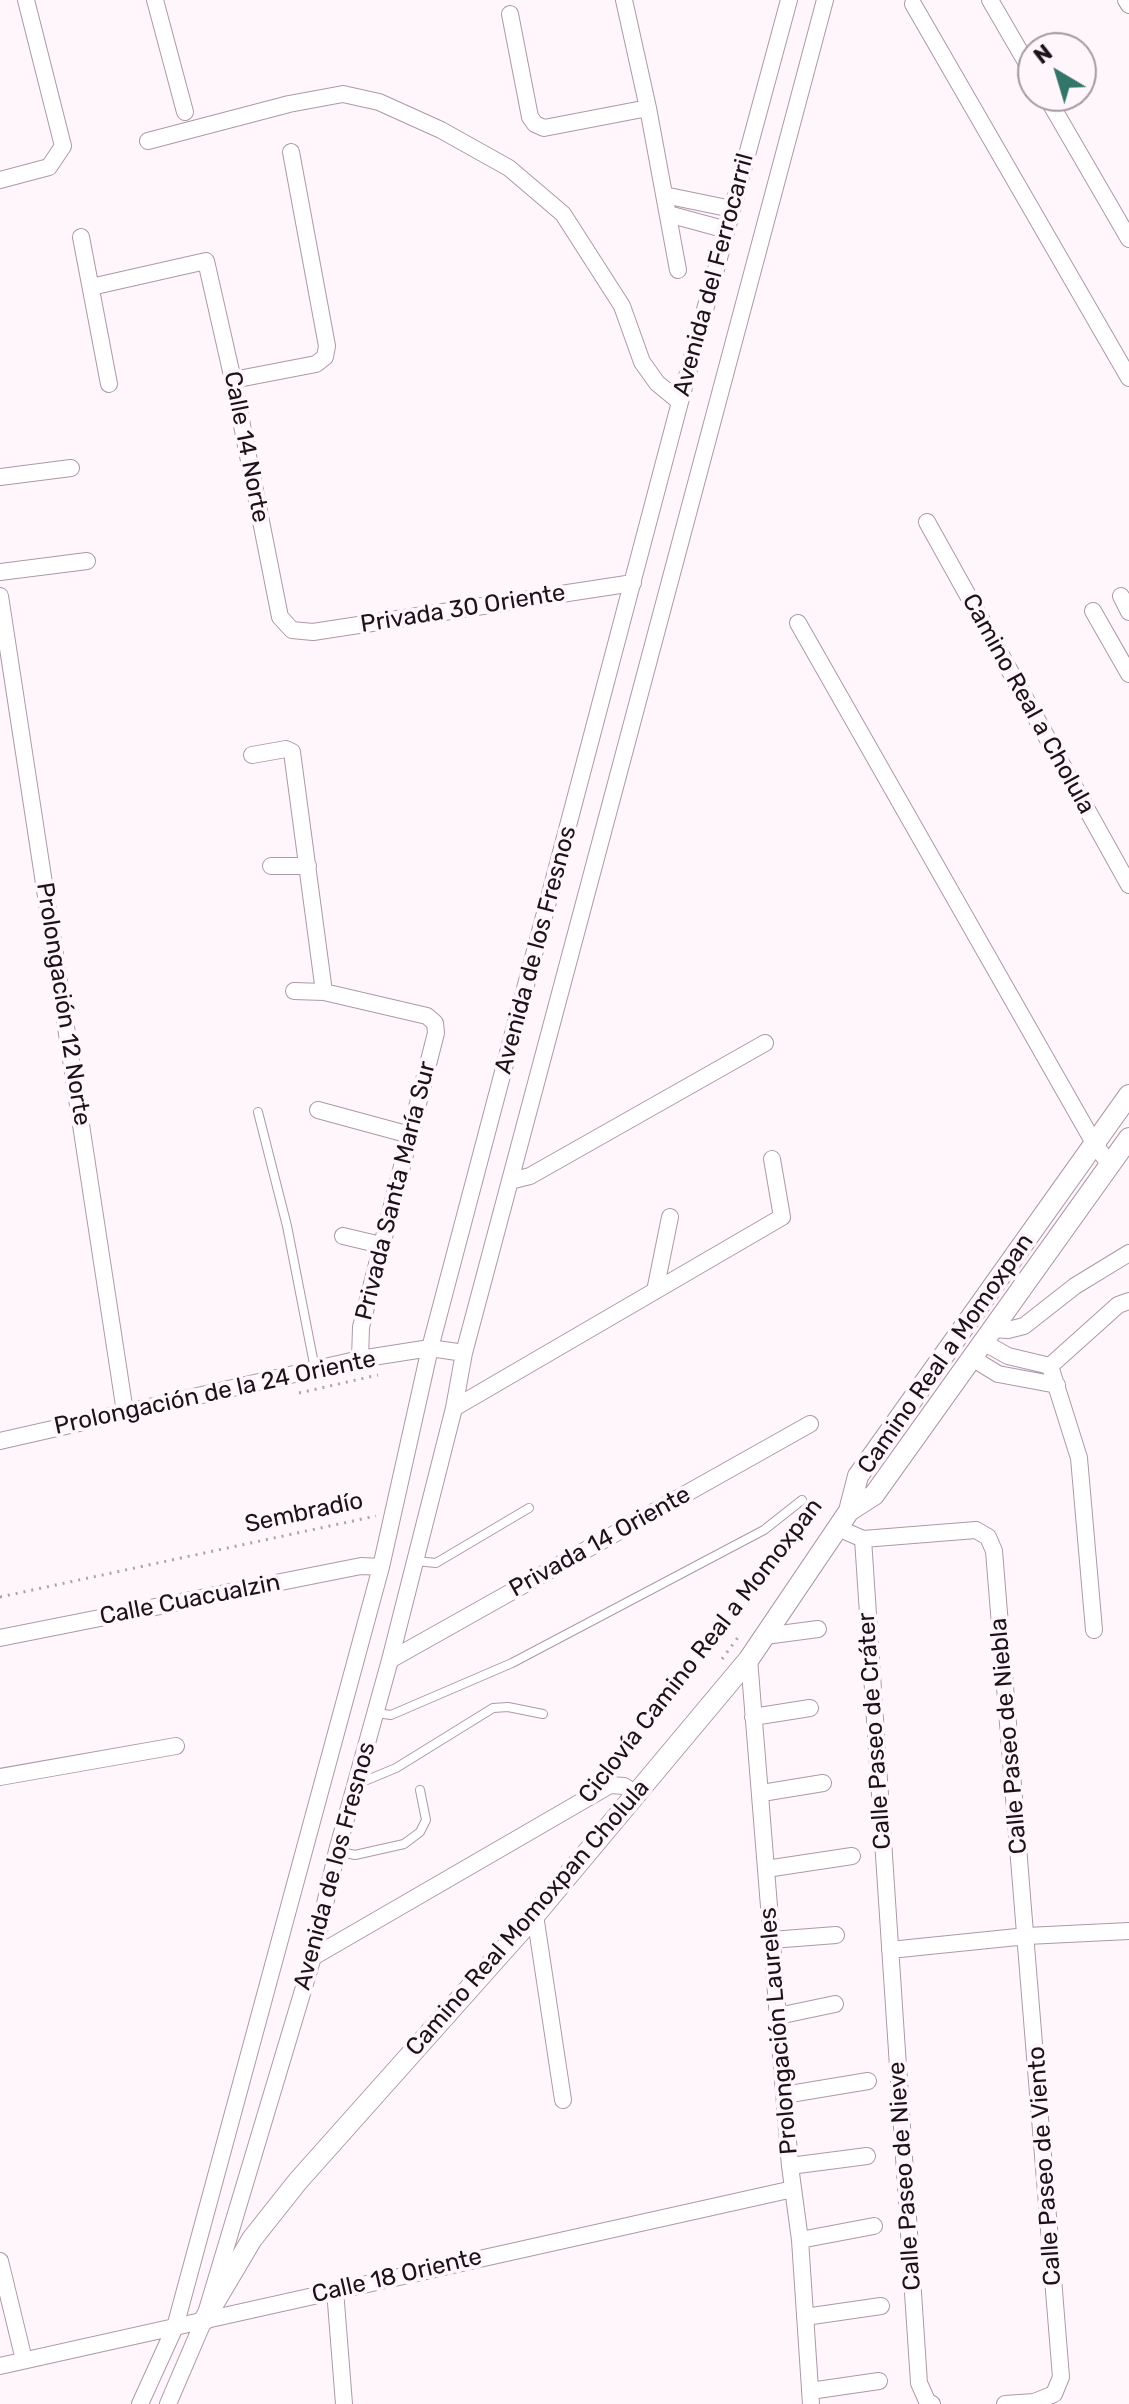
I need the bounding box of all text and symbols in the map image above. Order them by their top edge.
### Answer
north arrow [1017,32,1097,112]
text: N [1029,39,1058,70]
street label: Avenida del Ferrocarril [668,150,760,400]
street label: Calle 14 Norte [217,369,275,525]
street label: Privada 30 Oriente [358,579,568,639]
street label: Camino Real a Cholula [955,589,1101,819]
street label: Avenida de los Fresnos [489,823,583,1077]
street label: Prolongación 12 Norte [30,880,96,1128]
street label: Privada Santa María Sur [350,1059,442,1323]
street label: Camino Real a Momoxpan [852,1228,1040,1480]
street label: Prolongación de la 24 Oriente [52,1345,378,1441]
street label: Privada 14 Oriente [504,1480,696,1604]
street label: Sembradío [242,1486,366,1540]
street label: Ciclovía Camino Real a Momoxpan [573,1493,829,1809]
street label: Calle Cuacualzin [97,1568,283,1632]
street label: Calle Paseo de Cráter [852,1612,898,1850]
street label: Calle Paseo de Niebla [984,1617,1034,1855]
street label: Avenida de los Fresnos [288,1739,382,1993]
street label: Camino Real Momoxpan Cholula [400,1774,656,2062]
street label: Prolongación Laureles [754,1906,804,2156]
street label: Calle Paseo de Viento [1022,2045,1068,2287]
street label: Calle Paseo de Nieve [883,2061,927,2291]
street label: Calle 18 Oriente [309,2242,485,2310]

